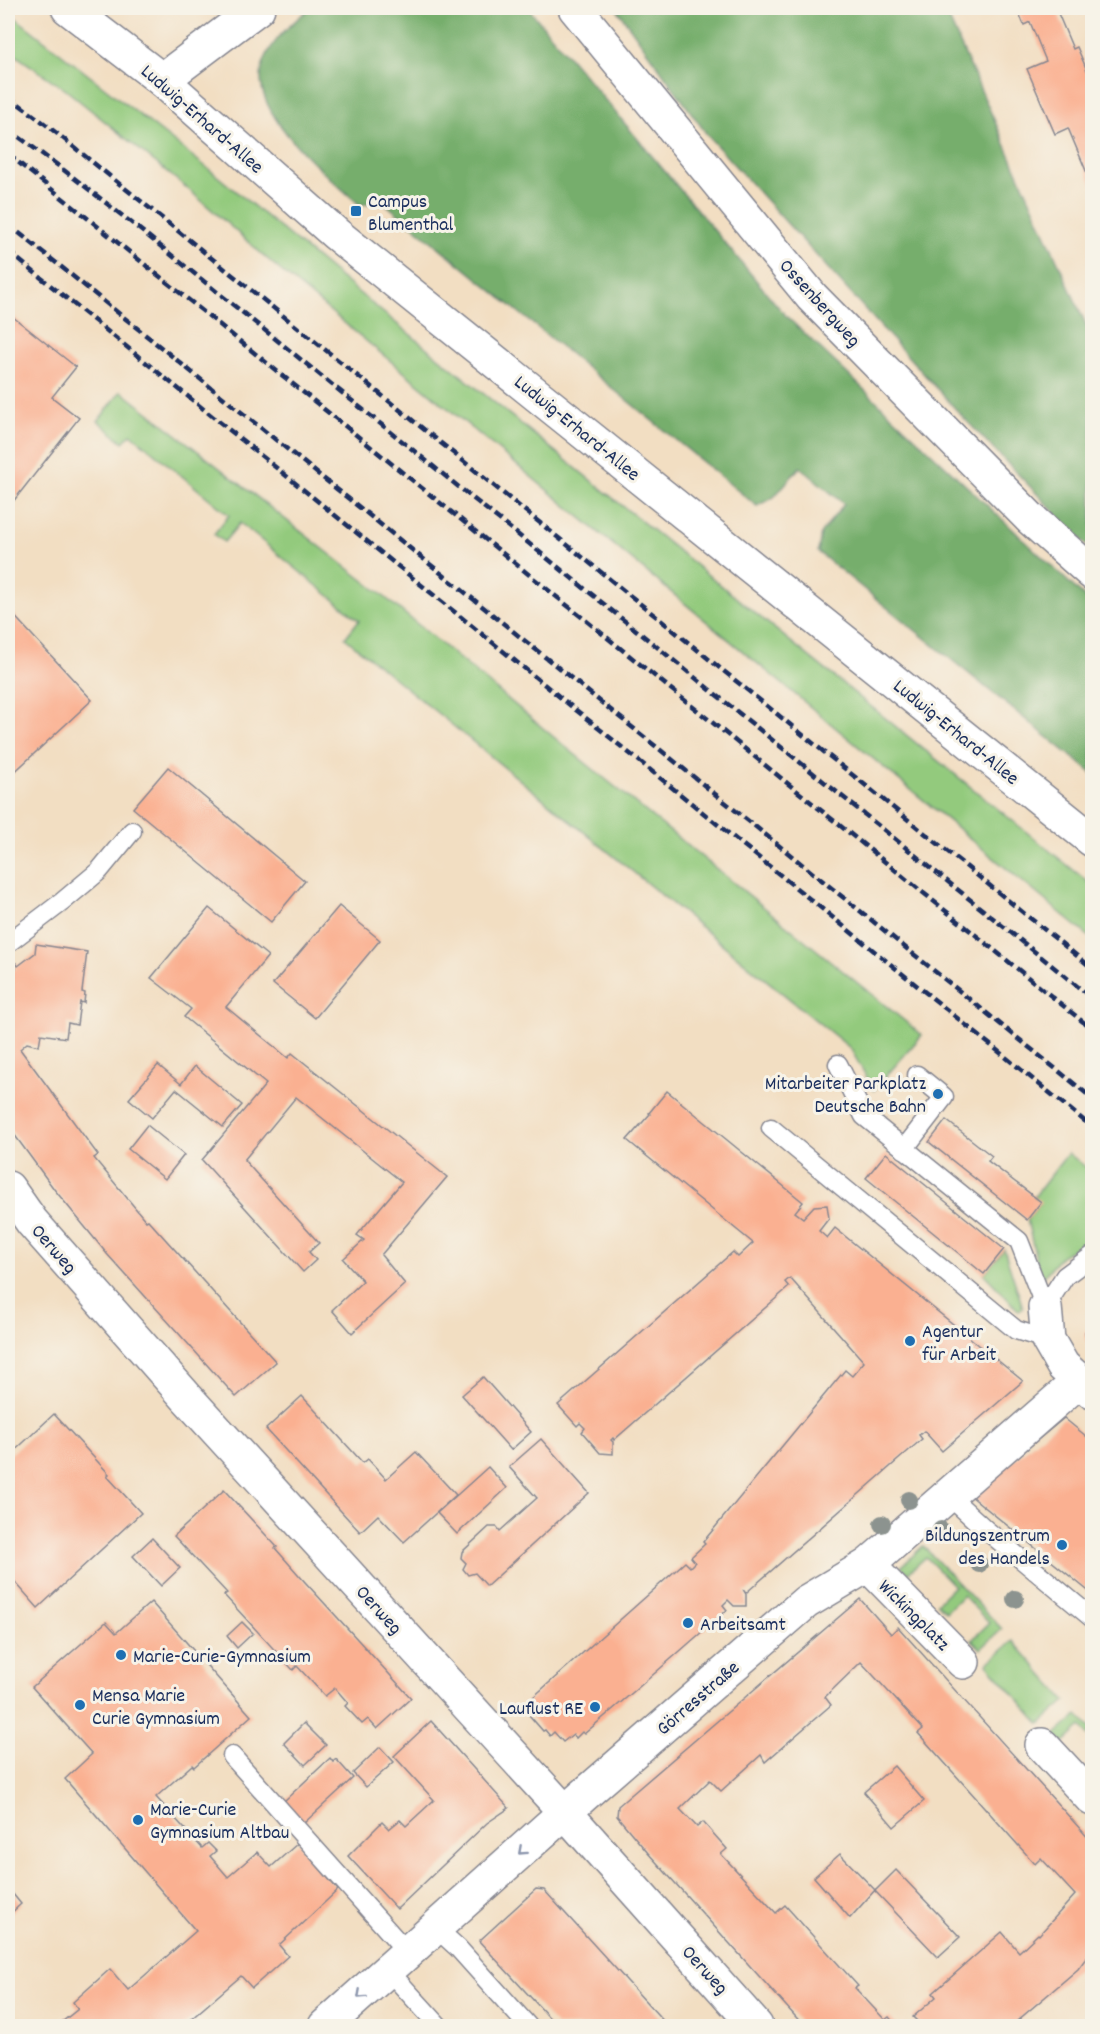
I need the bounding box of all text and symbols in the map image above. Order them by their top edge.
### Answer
street label: Ludwig-Erhard-Allee [133,59,269,182]
place label: Campus Blumenthal [368,189,454,240]
marker: Campus Blumenthal [349,204,363,218]
street label: Ossenbergweg [771,254,866,354]
street label: Ludwig-Erhard-Allee [507,370,645,489]
street label: Ludwig-Erhard-Allee [886,674,1024,793]
place label: Mitarbeiter Parkplatz Deutsche Bahn [765,1071,926,1122]
marker: Mitarbeiter Parkplatz Deutsche Bahn [931,1087,945,1101]
street label: Oerweg [23,1219,82,1281]
place label: Agentur für Arbeit [922,1319,997,1370]
marker: Agentur für Arbeit [903,1334,917,1348]
place label: Bildungszentrum des Handels [925,1523,1050,1574]
marker: Bildungszentrum des Handels [1055,1538,1069,1552]
street label: Wickingplatz [871,1574,955,1659]
street label: Oerweg [348,1580,408,1642]
place label: Arbeitsamt [700,1612,786,1640]
marker: Arbeitsamt [681,1616,695,1630]
place label: Marie-Curie-Gymnasium [133,1644,311,1672]
marker: Marie-Curie-Gymnasium [114,1648,128,1662]
street label: Görresstraße [651,1655,747,1743]
place label: Mensa Marie Curie Gymnasium [92,1683,220,1734]
place label: Lauflust RE [499,1696,583,1724]
marker: Mensa Marie Curie Gymnasium [73,1698,87,1712]
marker: Lauflust RE [588,1700,602,1714]
place label: Marie-Curie Gymnasium Altbau [150,1797,289,1848]
marker: Marie-Curie Gymnasium Altbau [131,1813,145,1827]
one-way arrow [518,1844,529,1855]
street label: Oerweg [674,1940,734,2002]
one-way arrow [357,1988,367,1999]

